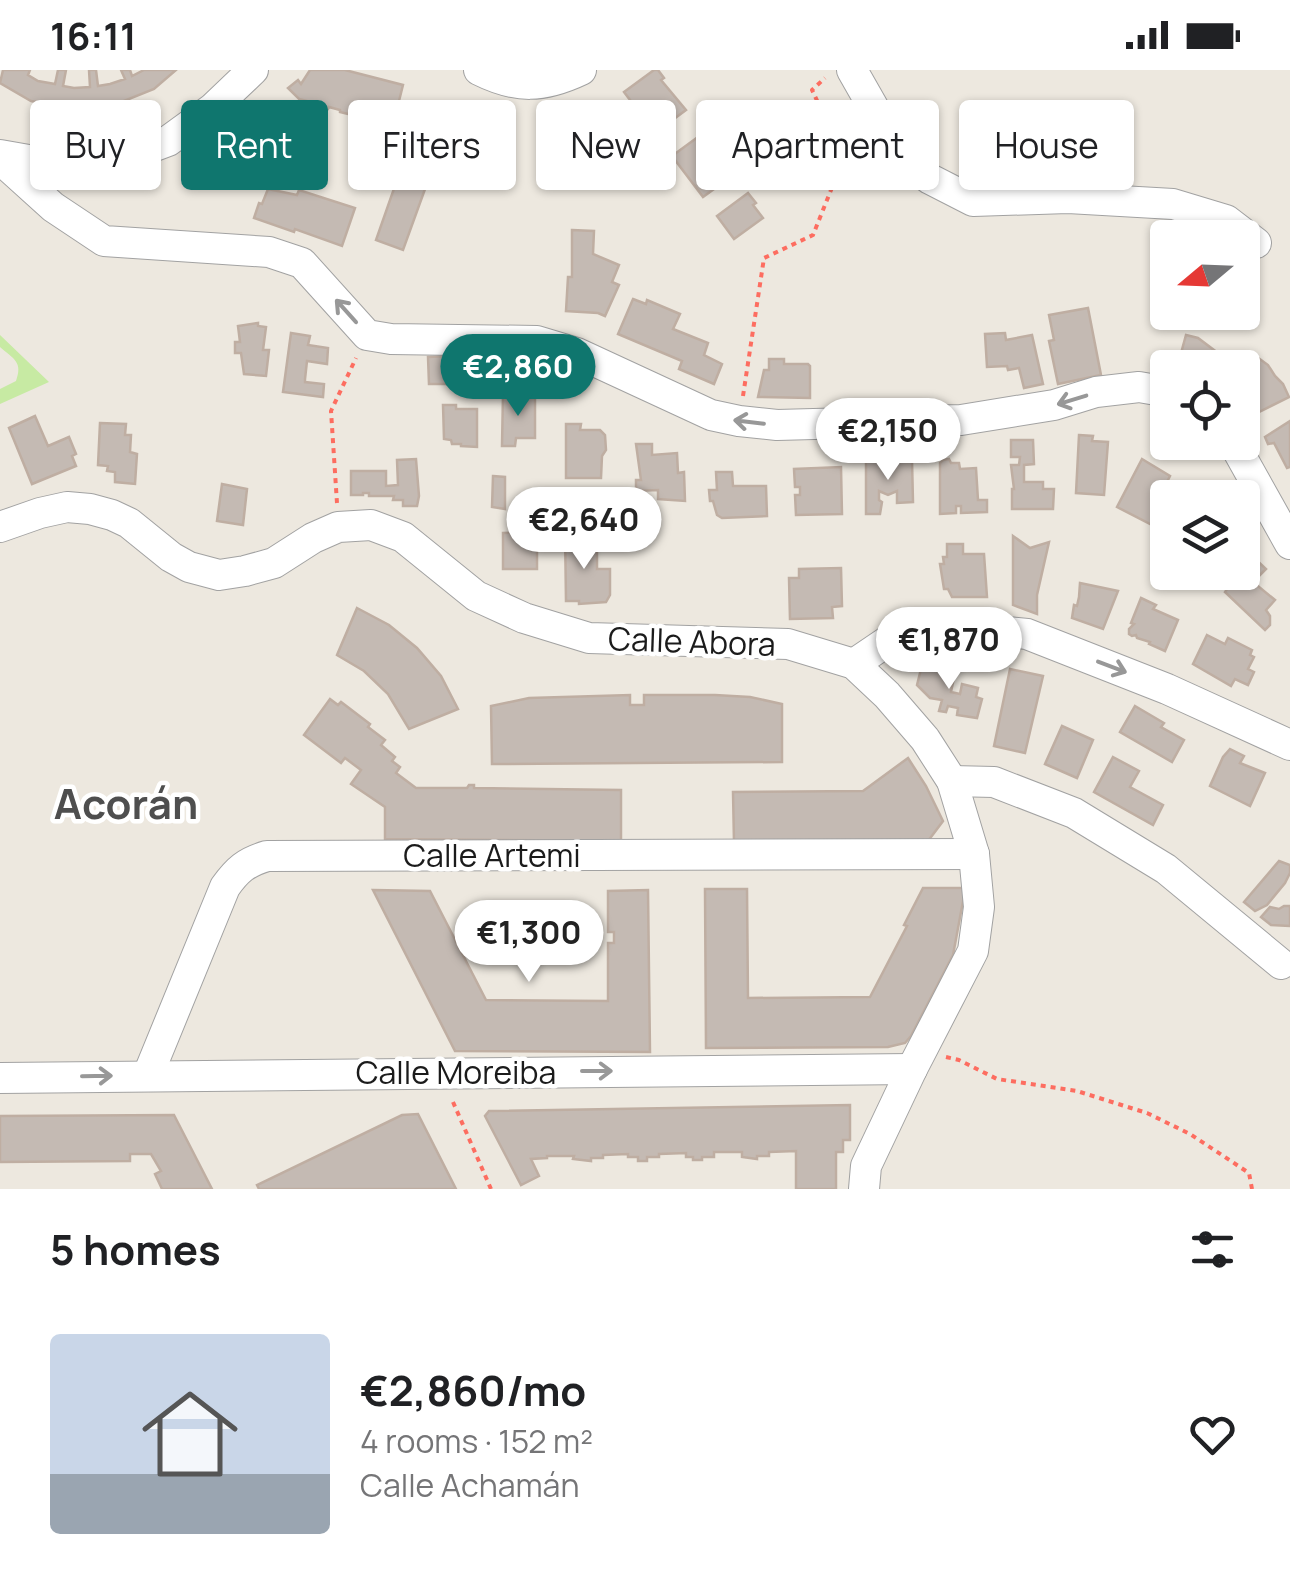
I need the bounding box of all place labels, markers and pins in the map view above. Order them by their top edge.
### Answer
pin: €2,860 [437,334,599,419]
pin: €2,150 [807,398,969,483]
pin: €2,640 [503,487,665,572]
pin: €1,870 [868,607,1030,692]
pin: €1,300 [448,900,610,985]

